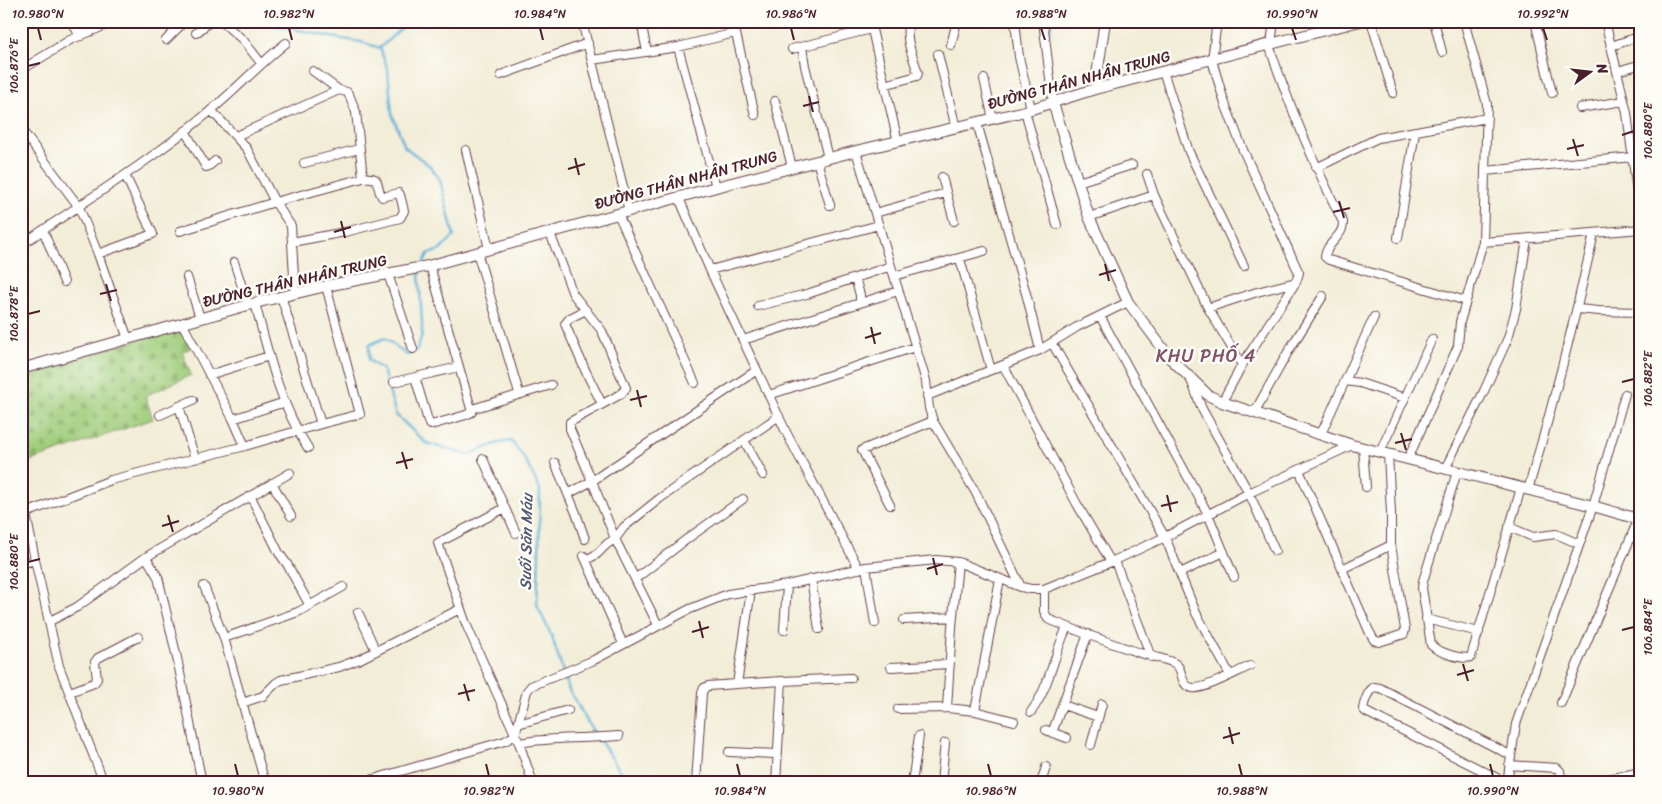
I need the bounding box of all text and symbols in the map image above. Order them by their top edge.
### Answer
text: 10.980°N [12,3,65,25]
text: 10.982°N [263,3,315,25]
text: 10.984°N [514,3,567,25]
text: 10.986°N [765,3,817,25]
text: 10.988°N [1015,3,1068,25]
text: 10.990°N [1266,3,1319,25]
text: 10.992°N [1517,3,1569,25]
text: 106.876°E [3,37,25,94]
street label: ĐƯỜNG THÂN NHÂN TRUNG [985,43,1173,117]
north arrow [1564,48,1614,98]
text: N [1588,60,1615,77]
text: 106.880°E [1637,101,1659,160]
street label: ĐƯỜNG THÂN NHÂN TRUNG [592,143,780,217]
street label: ĐƯỜNG THÂN NHÂN TRUNG [200,247,390,315]
text: 106.878°E [3,285,25,342]
district label: KHU PHỐ 4 [1156,340,1256,372]
text: 106.882°E [1637,349,1659,407]
water label: Suối Săn Máu [511,491,541,590]
text: 106.880°E [3,532,25,591]
text: 106.884°E [1637,597,1659,655]
text: 10.980°N [212,780,265,802]
text: 10.982°N [463,780,515,802]
text: 10.984°N [714,780,767,802]
text: 10.986°N [965,780,1017,802]
text: 10.988°N [1216,780,1269,802]
text: 10.990°N [1467,780,1520,802]

